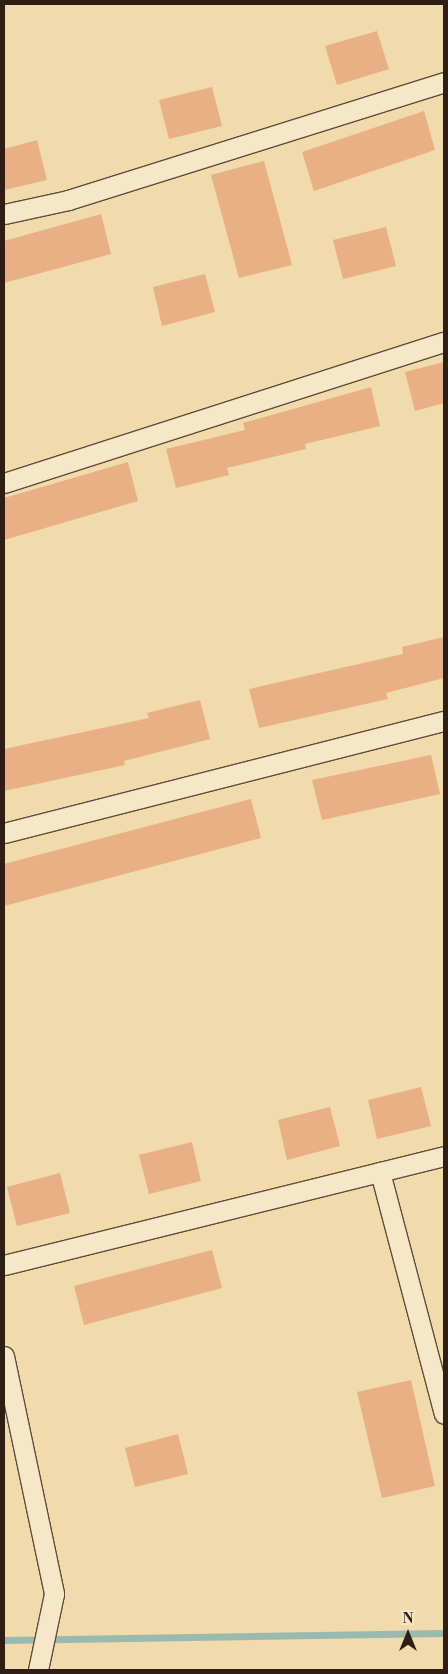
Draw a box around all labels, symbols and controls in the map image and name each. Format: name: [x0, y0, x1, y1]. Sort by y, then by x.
north arrow: [383, 1609, 433, 1659]
text: N: [402, 1610, 414, 1628]

